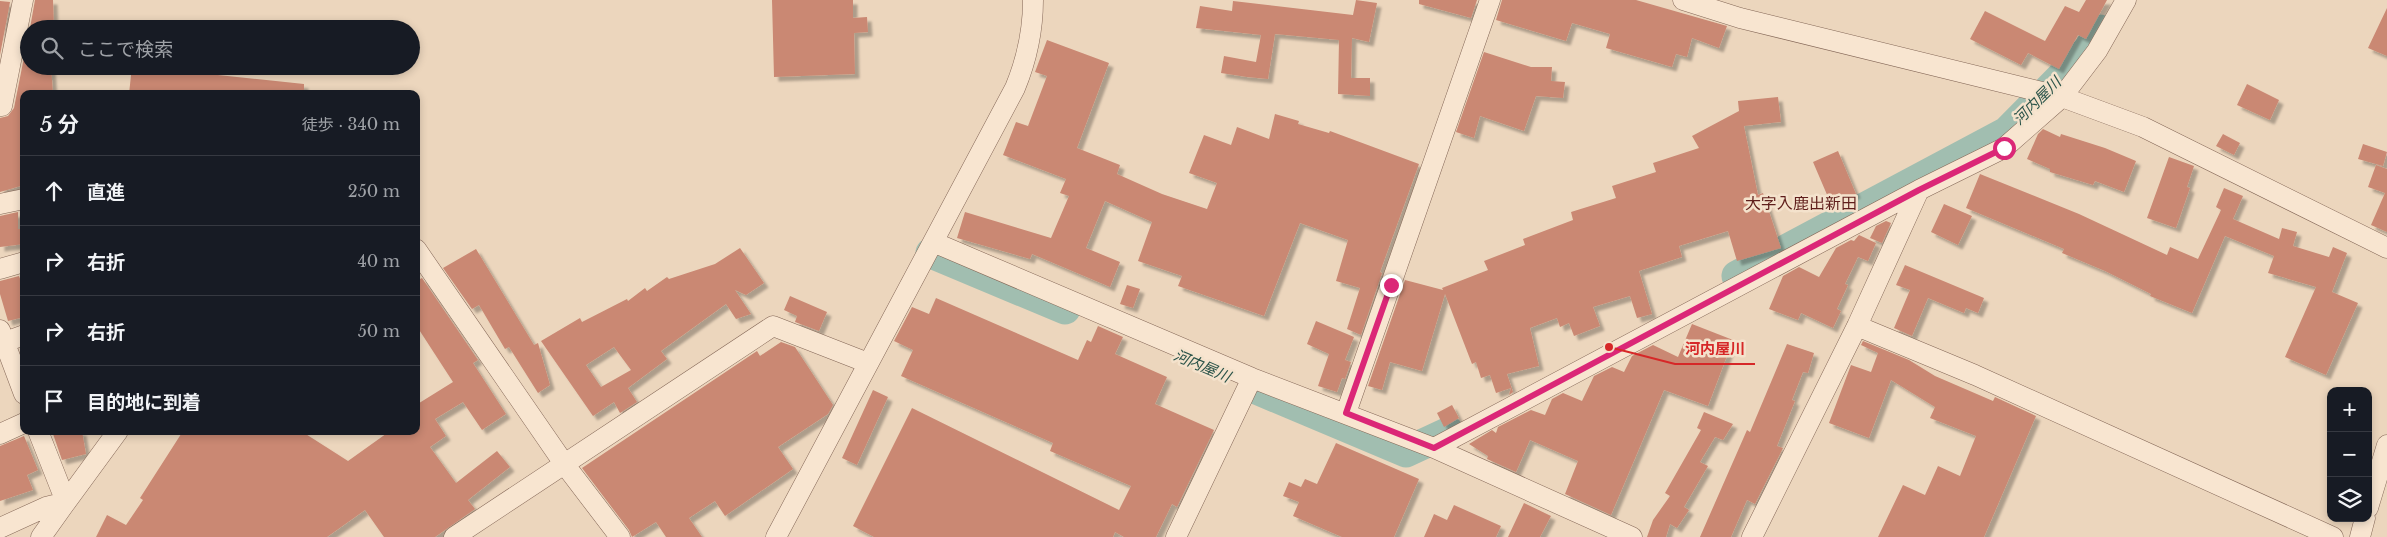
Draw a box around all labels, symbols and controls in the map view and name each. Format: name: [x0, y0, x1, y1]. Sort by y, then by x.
search box: [20, 20, 420, 75]
icon: search: [38, 34, 66, 62]
text: ここで検索: [78, 38, 173, 61]
water label: 河内屋川: [2009, 71, 2066, 129]
text: 5 分: [40, 112, 79, 138]
text: 徒歩 · 340 m: [302, 114, 400, 134]
route start: [1993, 137, 2016, 160]
icon: ahead: [40, 177, 68, 205]
text: 直進: [87, 181, 125, 204]
text: 250 m: [348, 181, 400, 201]
district label: 大字入鹿出新田: [1745, 193, 1857, 213]
icon: right: [40, 247, 68, 275]
text: 右折: [87, 251, 125, 274]
text: 40 m: [357, 251, 400, 271]
route end: [1380, 274, 1403, 297]
icon: right: [40, 317, 68, 345]
text: 右折: [87, 321, 125, 344]
text: 50 m: [358, 321, 400, 341]
callout: 河内屋川: [1675, 334, 1755, 364]
text: 河内屋川: [1685, 339, 1745, 358]
water label: 河内屋川: [1171, 345, 1235, 387]
icon: arrive: [40, 387, 68, 415]
map controls: [2327, 387, 2372, 522]
button: +: [2327, 387, 2372, 432]
text: 目的地に到着: [87, 391, 201, 414]
button: −: [2327, 432, 2372, 477]
button: layers: [2327, 477, 2372, 522]

